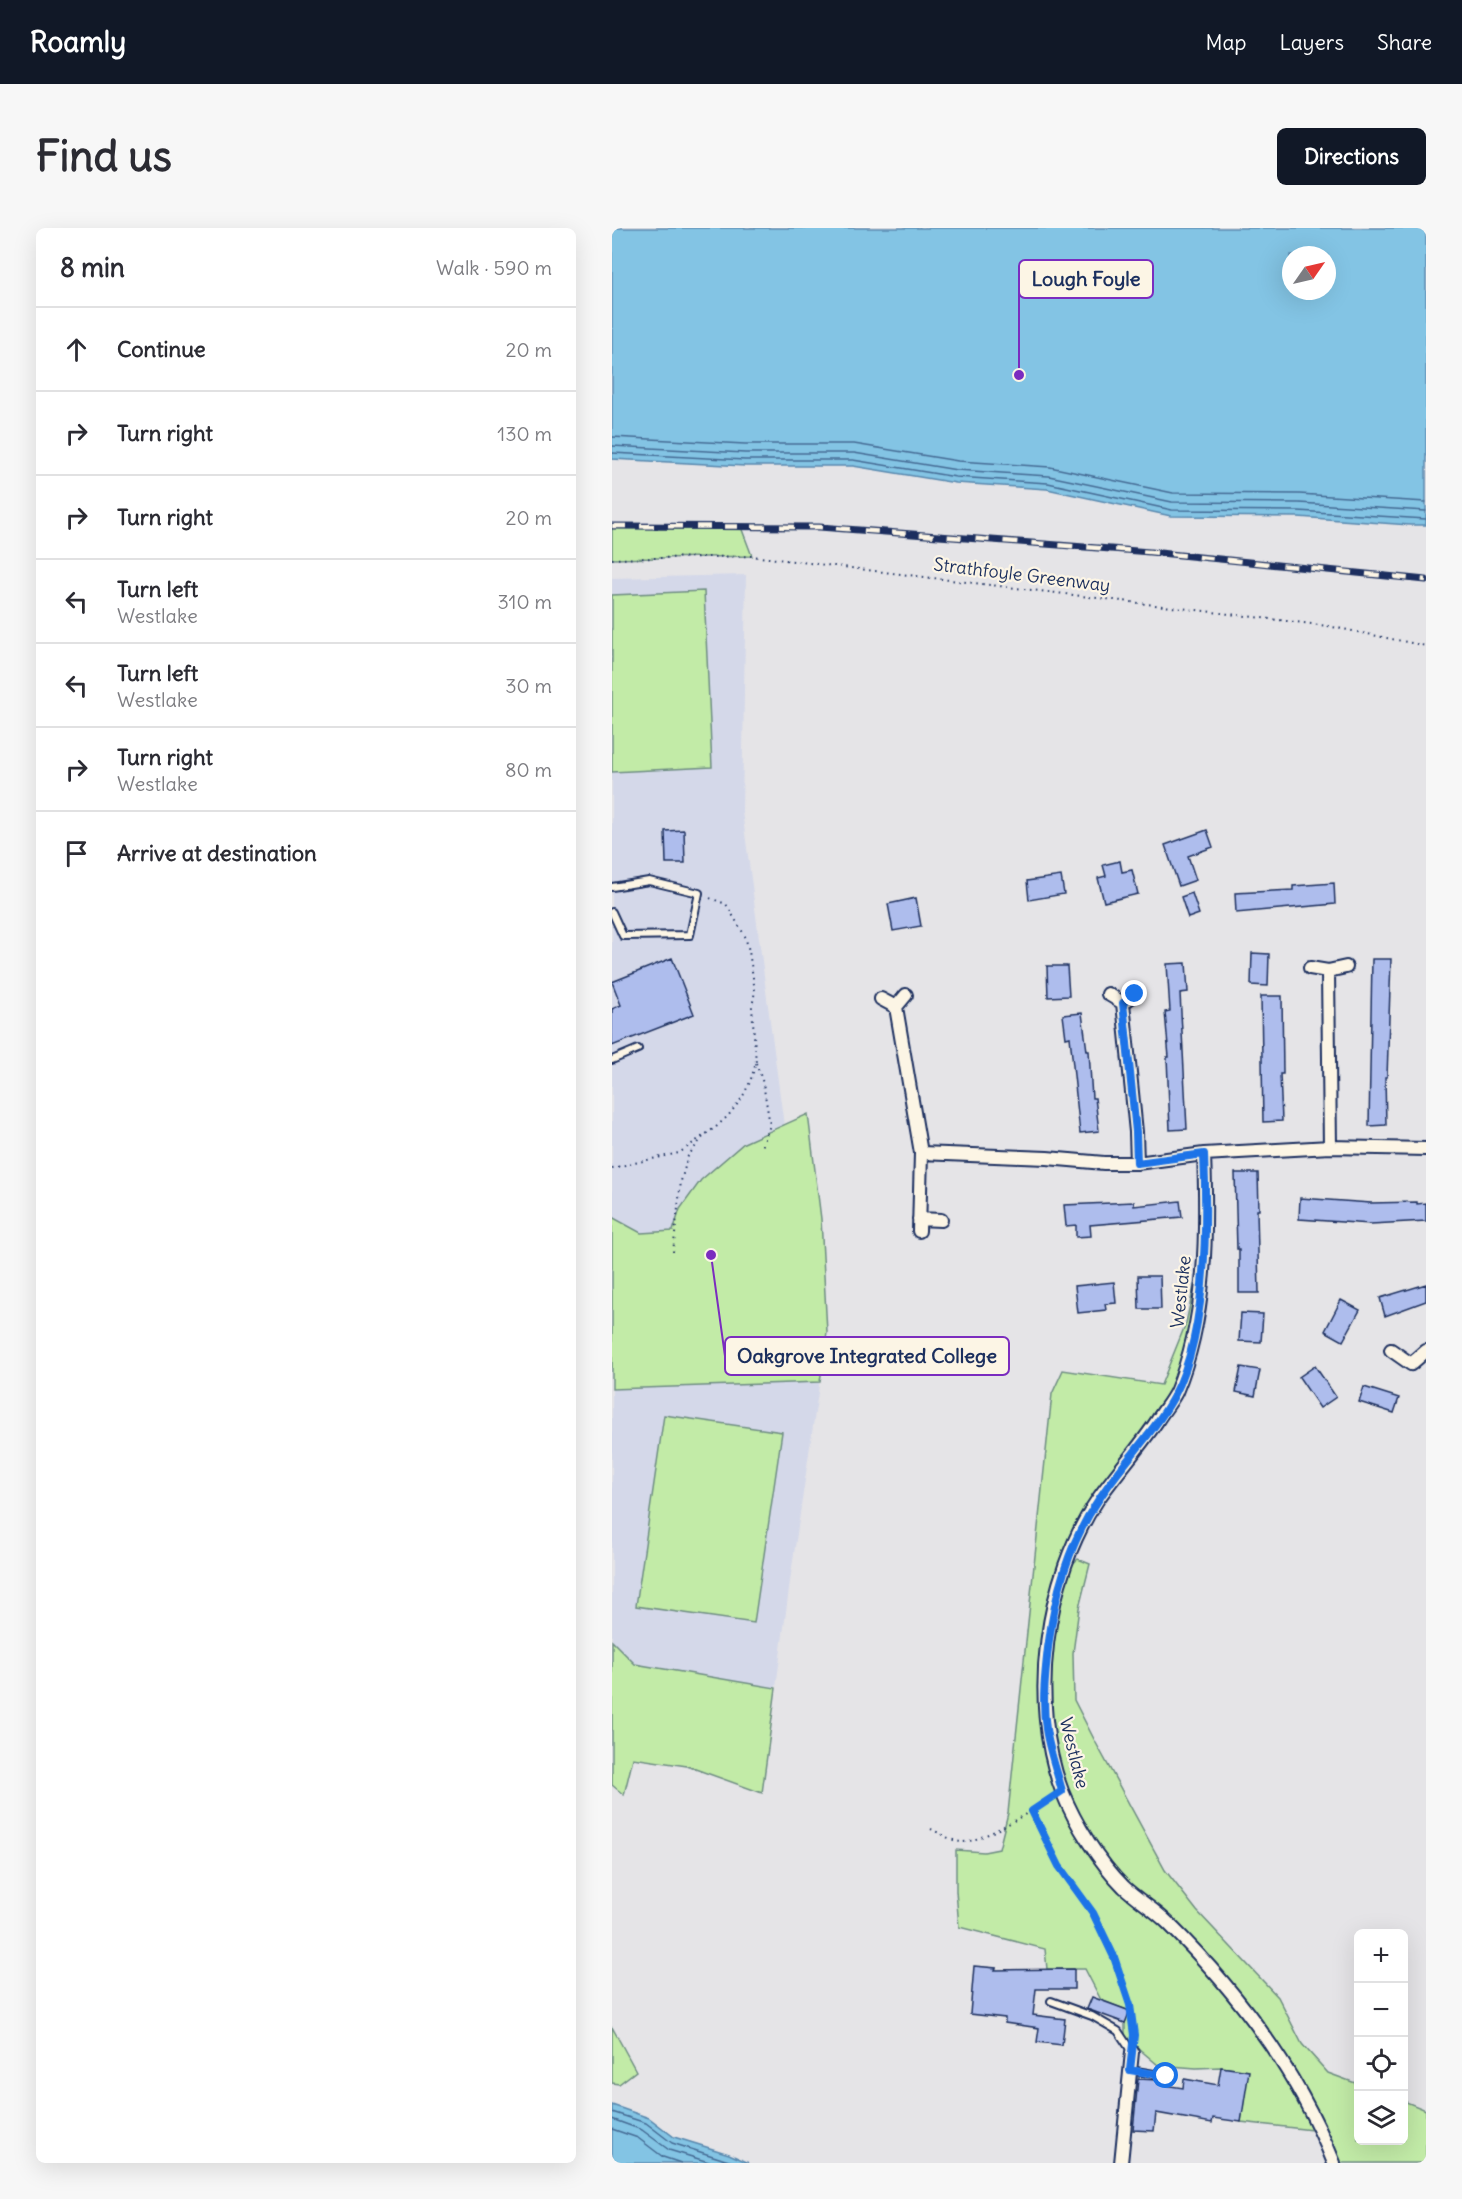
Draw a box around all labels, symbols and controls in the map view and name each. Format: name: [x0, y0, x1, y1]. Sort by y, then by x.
text: Roamly: [30, 24, 126, 60]
text: Map: [1206, 29, 1246, 56]
text: Layers: [1279, 29, 1344, 56]
text: Share: [1377, 29, 1432, 56]
button: Directions: [1277, 128, 1426, 185]
text: Find us: [36, 130, 172, 182]
north arrow: [1282, 246, 1336, 300]
text: 8 min: [60, 251, 125, 284]
text: Walk · 590 m: [436, 255, 552, 280]
callout: Lough Foyle: [1019, 260, 1153, 298]
text: Lough Foyle: [1031, 266, 1141, 291]
icon: ahead: [60, 333, 93, 366]
text: Continue: [117, 335, 206, 363]
text: 20 m: [506, 337, 552, 362]
icon: right: [60, 417, 93, 450]
text: Turn right: [117, 419, 213, 447]
text: 130 m: [497, 421, 552, 446]
icon: right: [60, 501, 93, 534]
text: Turn right: [117, 503, 213, 531]
text: 20 m: [506, 505, 552, 530]
street label: Strathfoyle Greenway: [932, 552, 1112, 597]
text: Turn left: [117, 575, 198, 603]
icon: left: [60, 585, 93, 618]
text: 310 m: [497, 589, 552, 614]
text: Westlake: [117, 603, 198, 628]
text: Turn left: [117, 659, 198, 687]
icon: left: [60, 669, 93, 702]
text: 30 m: [505, 673, 552, 698]
text: Westlake: [117, 687, 198, 712]
text: Turn right: [117, 743, 213, 771]
icon: right: [60, 753, 93, 786]
text: 80 m: [505, 757, 552, 782]
text: Westlake: [117, 771, 198, 796]
icon: arrive: [60, 837, 93, 870]
text: Arrive at destination: [117, 839, 317, 867]
route end: [1121, 980, 1147, 1006]
street label: Westlake: [1165, 1255, 1196, 1329]
callout: Oakgrove Integrated College: [725, 1337, 1009, 1375]
text: Oakgrove Integrated College: [737, 1343, 997, 1368]
street label: Westlake: [1055, 1715, 1094, 1791]
map controls: [1354, 1929, 1408, 2145]
button: +: [1354, 1929, 1408, 1983]
button: −: [1354, 1983, 1408, 2037]
button: locate: [1354, 2037, 1408, 2091]
route start: [1152, 2062, 1178, 2088]
button: layers: [1354, 2091, 1408, 2145]

